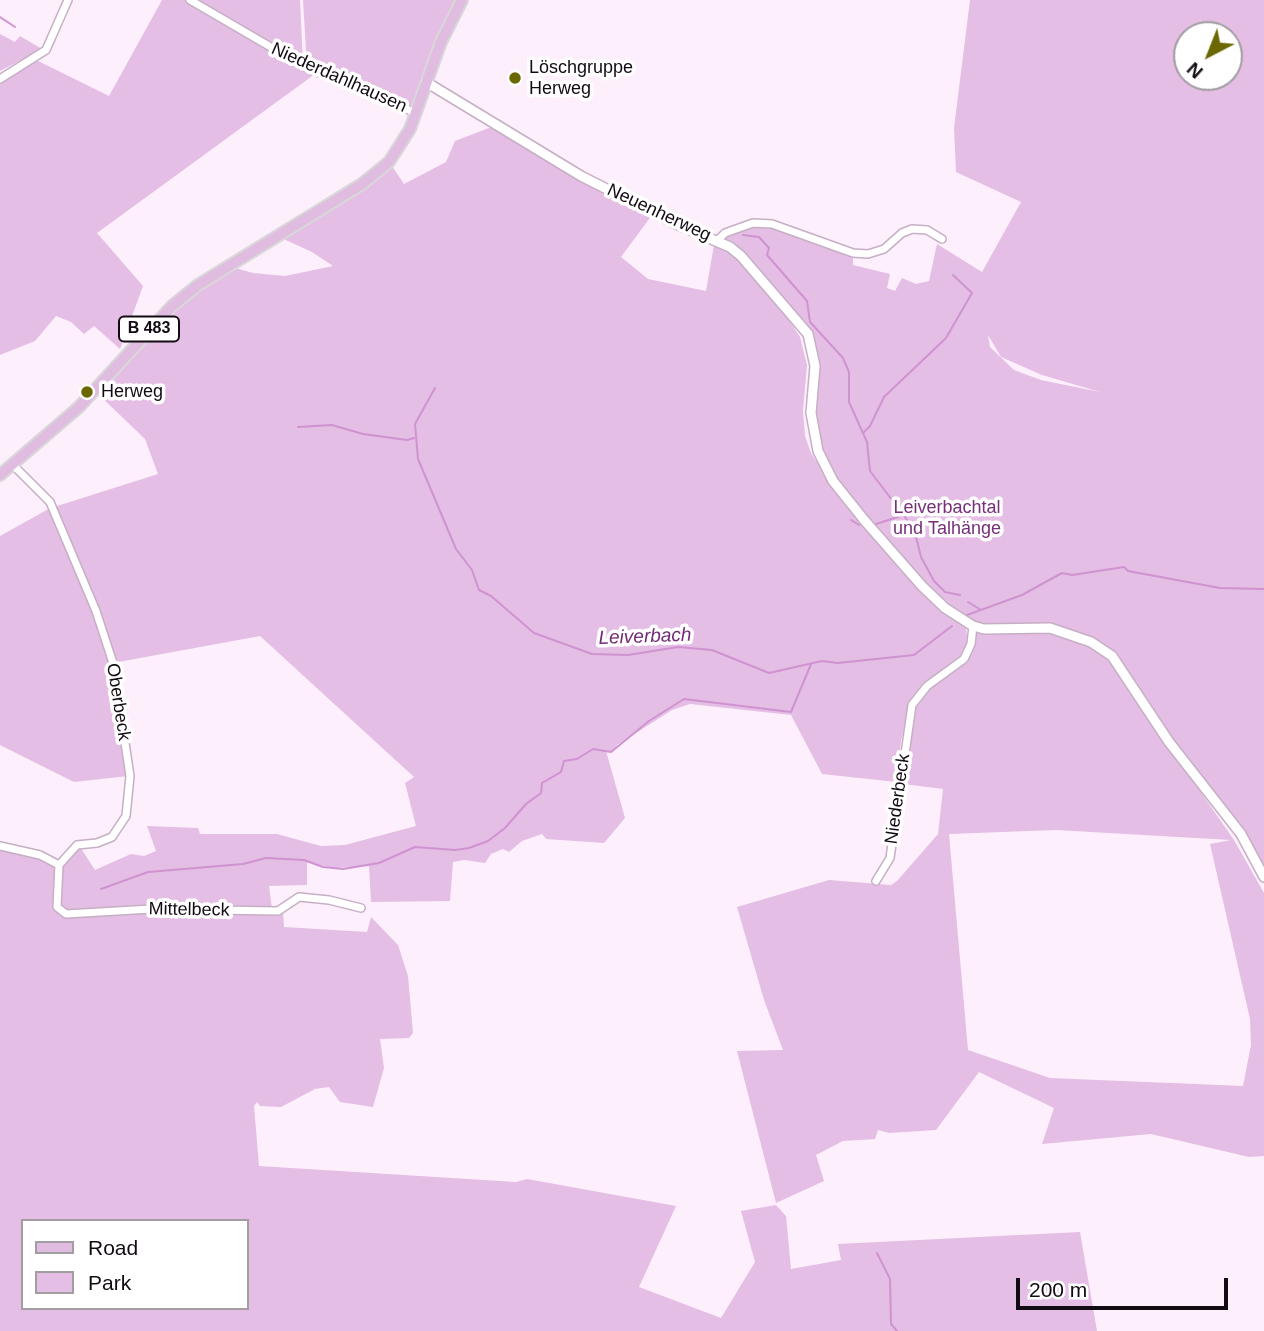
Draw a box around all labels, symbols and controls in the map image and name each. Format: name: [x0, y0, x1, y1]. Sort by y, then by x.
north arrow: [1173, 21, 1243, 91]
street label: Niederdahlhausen: [268, 38, 410, 118]
place label: Löschgruppe Herweg: [529, 57, 633, 100]
text: N: [1183, 58, 1207, 83]
marker: Löschgruppe Herweg: [507, 70, 523, 86]
street label: Neuenherweg: [604, 180, 714, 246]
road number: B 483: [119, 316, 179, 342]
place label: Herweg: [101, 381, 163, 403]
marker: Herweg: [79, 384, 95, 400]
park label: Leiverbachtal und Talhänge: [893, 497, 1001, 540]
water label: Leiverbach: [598, 624, 692, 650]
street label: Oberbeck: [101, 662, 135, 742]
street label: Niederbeck: [881, 752, 915, 846]
street label: Mittelbeck: [148, 898, 230, 922]
legend: [21, 1219, 248, 1310]
text: Road: [88, 1236, 138, 1259]
scale bar: [1019, 1264, 1231, 1308]
text: Park: [88, 1271, 131, 1294]
text: 200 m: [1029, 1278, 1087, 1301]

